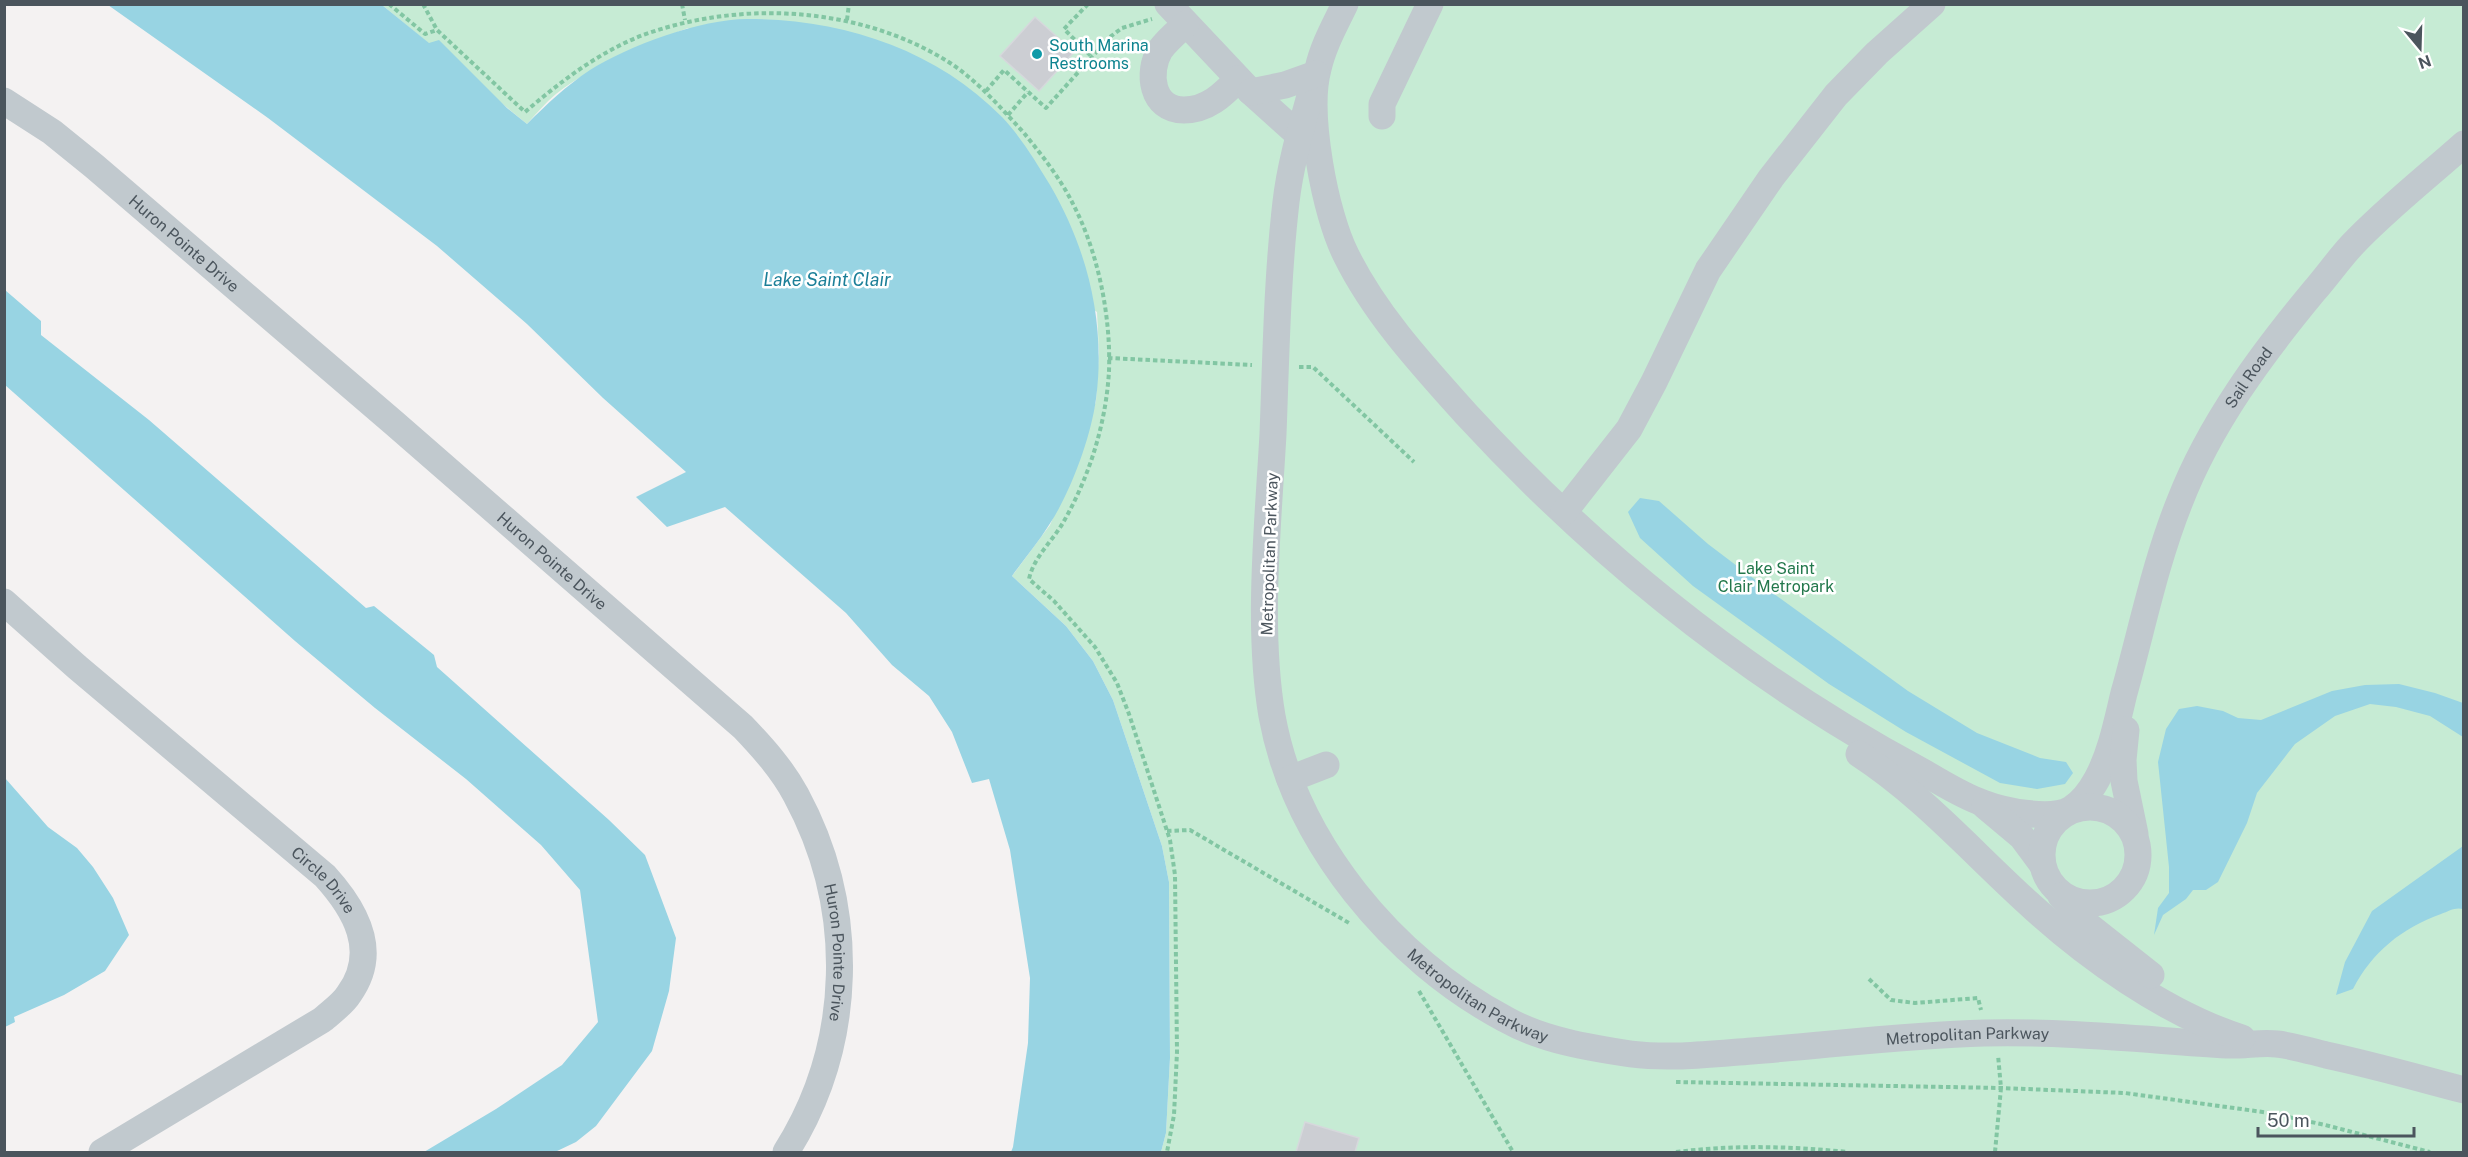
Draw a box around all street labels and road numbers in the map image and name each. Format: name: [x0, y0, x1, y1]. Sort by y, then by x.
street label: Huron Pointe Drive: [125, 191, 243, 296]
street label: Sail Road: [2221, 343, 2276, 412]
street label: Metropolitan Parkway: [1257, 472, 1282, 636]
street label: Huron Pointe Drive: [493, 508, 611, 614]
street label: Circle Drive: [287, 843, 359, 917]
street label: Huron Pointe Drive: [820, 881, 849, 1023]
street label: Metropolitan Parkway: [1403, 945, 1551, 1047]
street label: Metropolitan Parkway: [1885, 1024, 2050, 1049]

